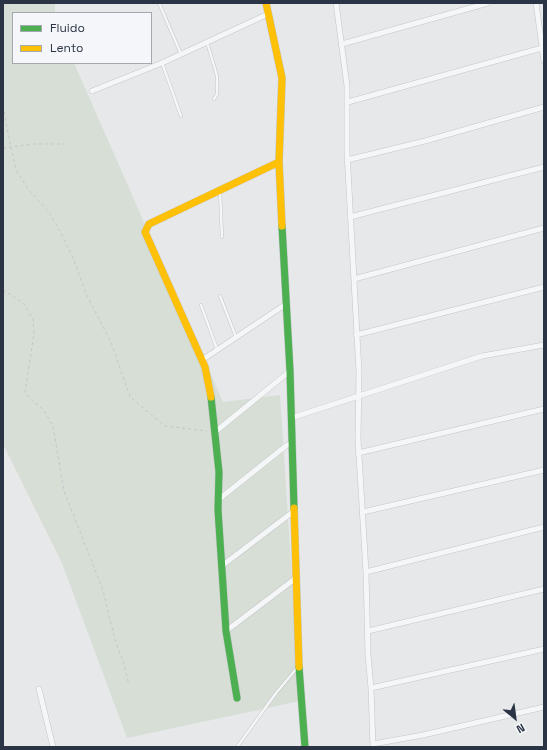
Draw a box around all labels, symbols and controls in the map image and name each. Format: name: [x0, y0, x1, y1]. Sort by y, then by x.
legend: [12, 12, 152, 64]
text: Fluido: [50, 20, 85, 36]
text: Lento: [50, 40, 84, 56]
north arrow: [495, 698, 535, 738]
text: N: [514, 721, 527, 736]

